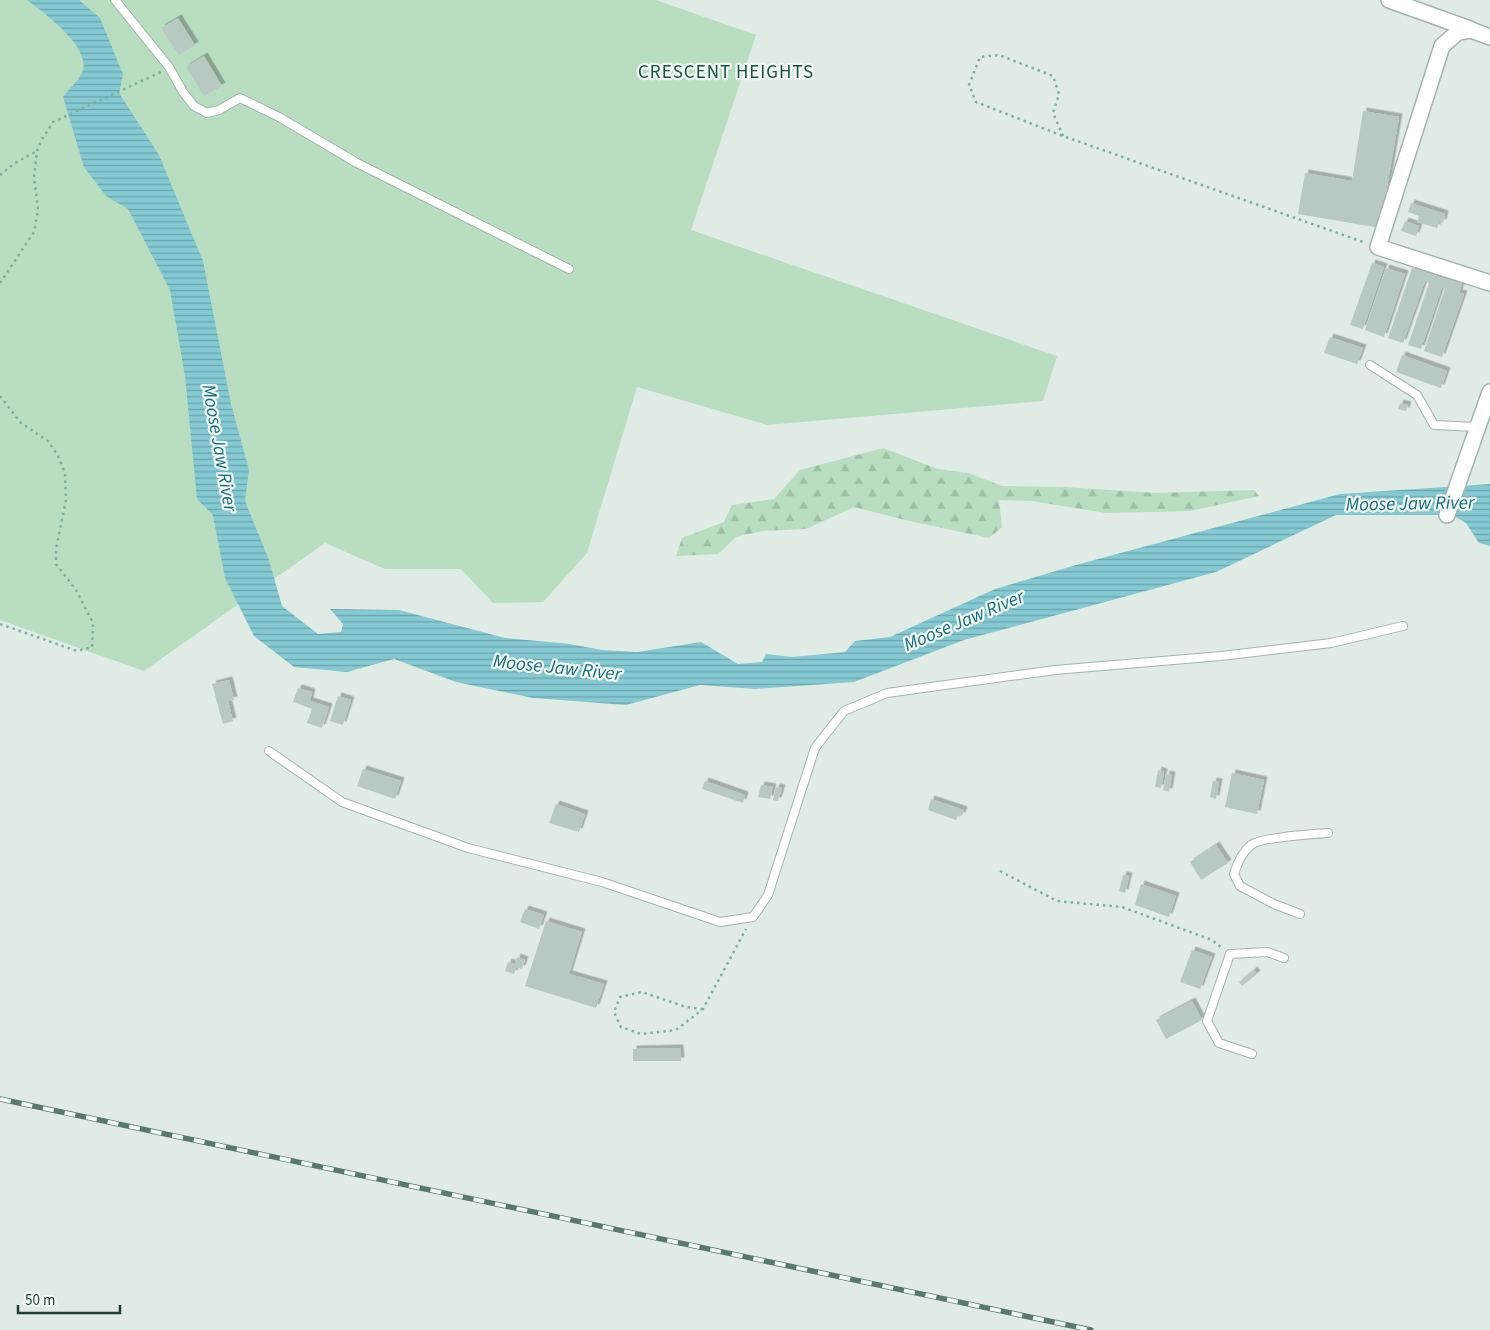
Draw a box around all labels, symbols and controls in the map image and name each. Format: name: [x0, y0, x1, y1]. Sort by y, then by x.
district label: CRESCENT HEIGHTS: [638, 59, 814, 86]
water label: Moose Jaw River: [195, 382, 244, 515]
water label: Moose Jaw River: [1345, 489, 1476, 519]
water label: Moose Jaw River: [899, 583, 1030, 659]
water label: Moose Jaw River: [492, 648, 624, 688]
scale bar: [18, 1282, 120, 1314]
text: 50 m: [25, 1290, 55, 1311]

